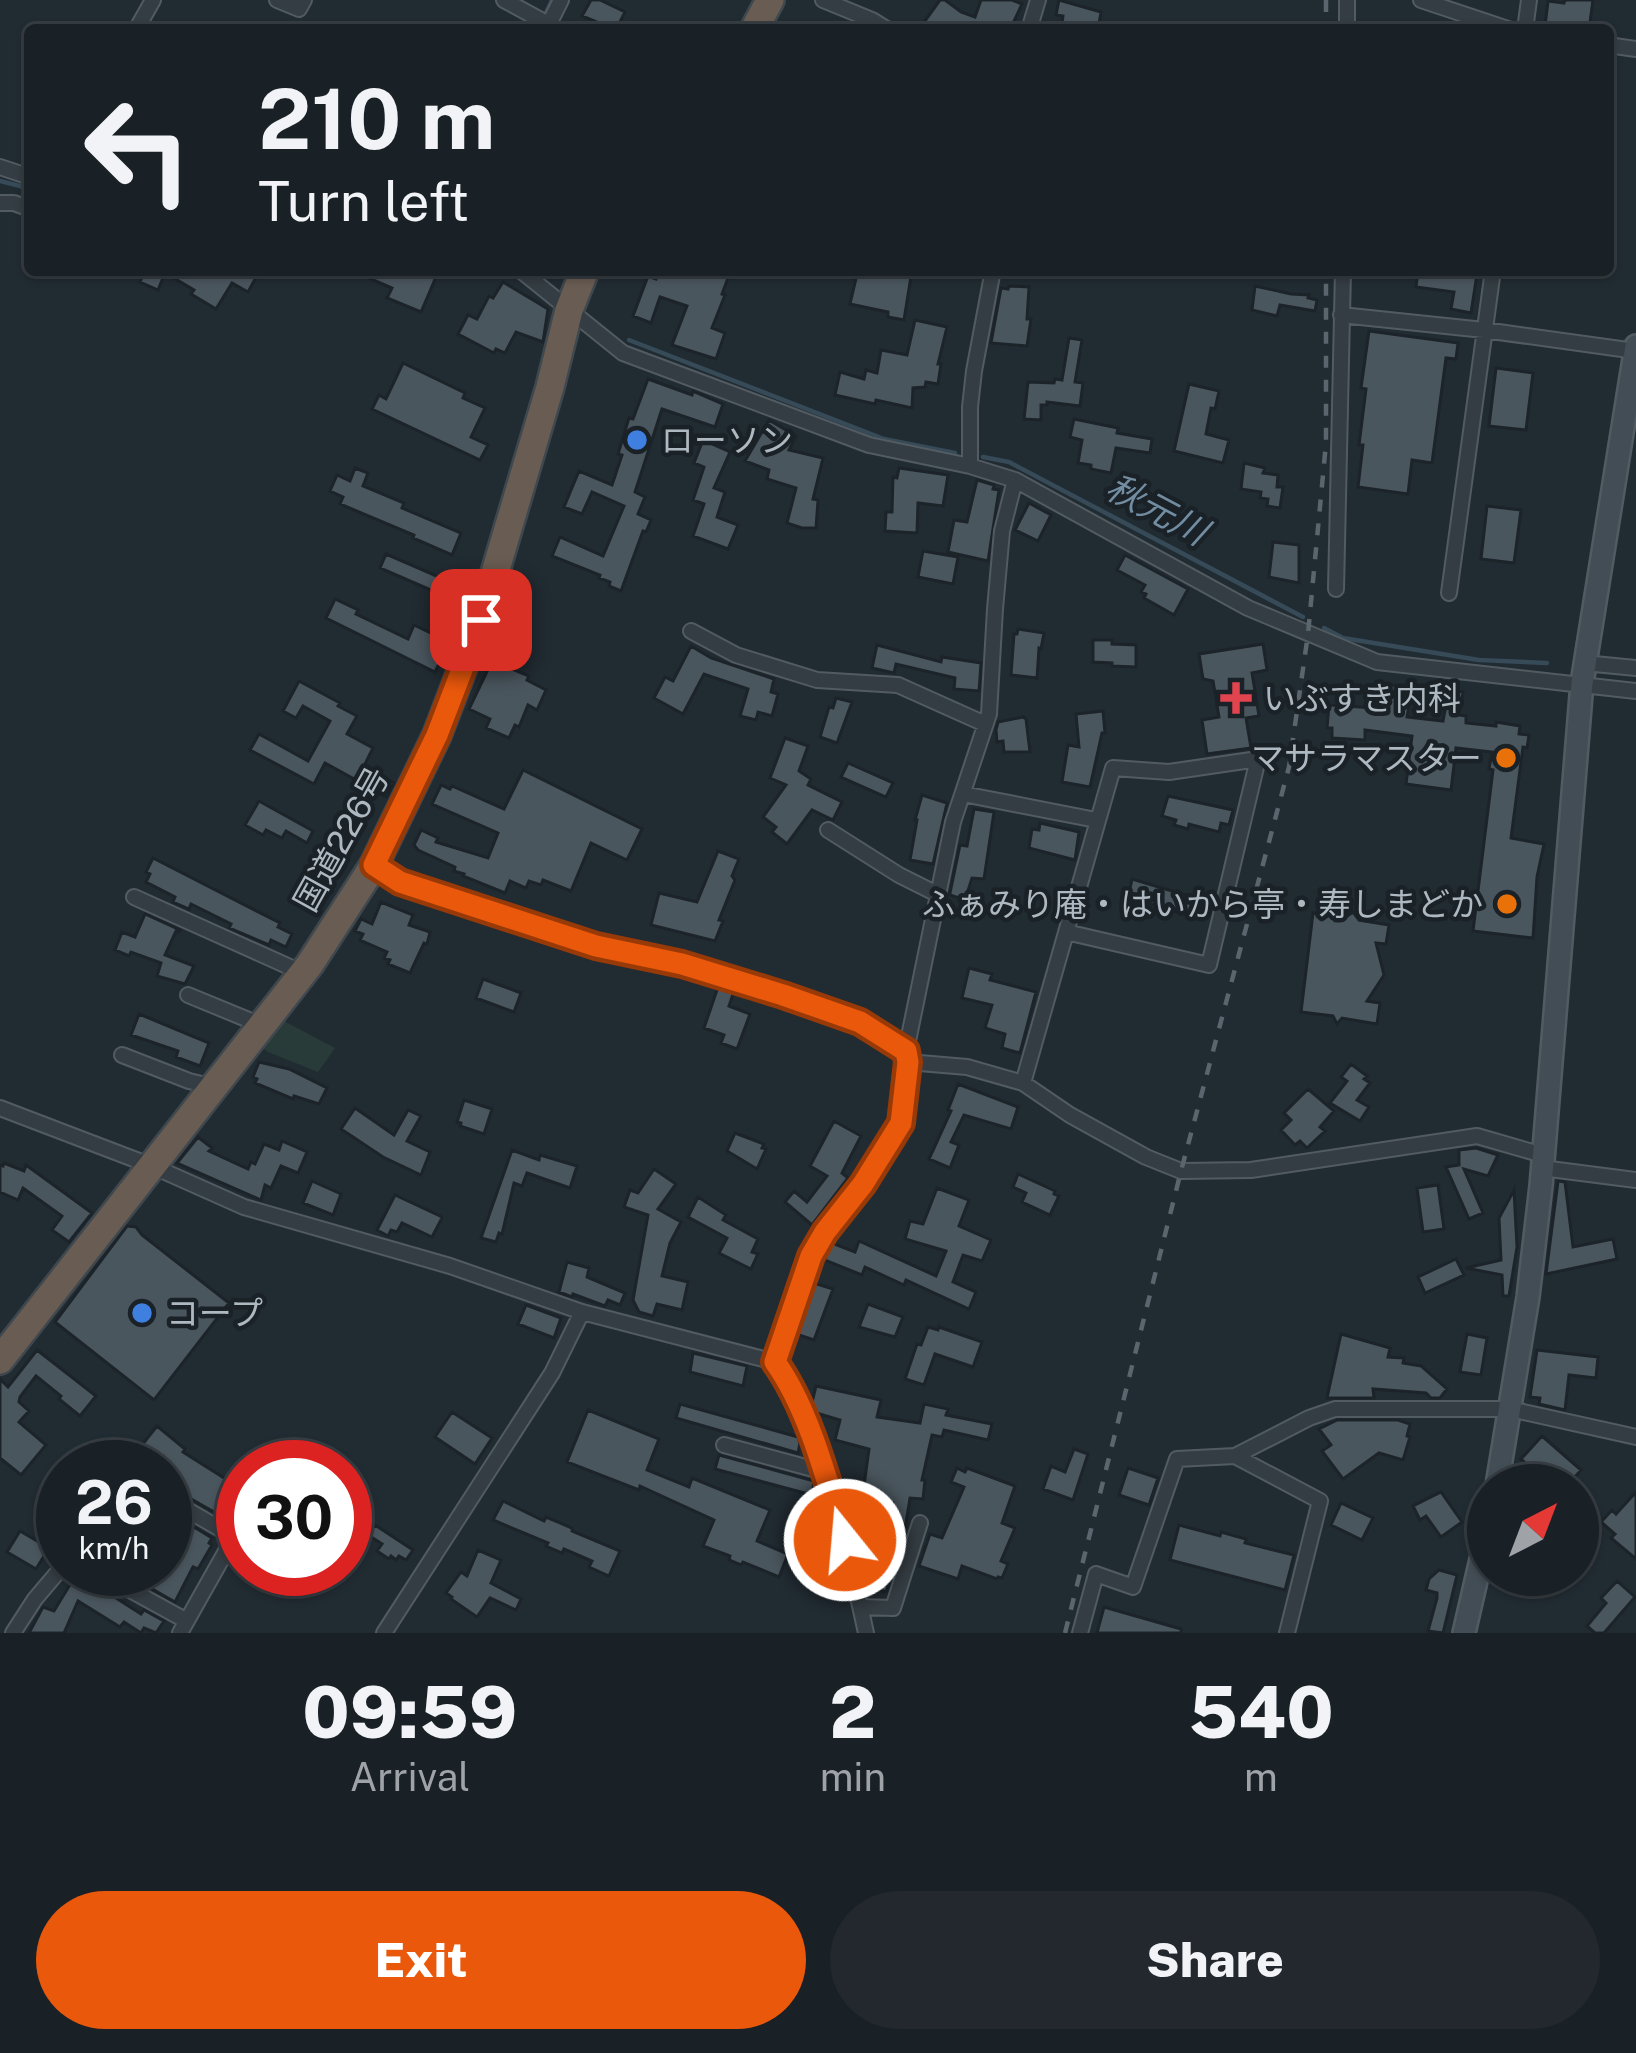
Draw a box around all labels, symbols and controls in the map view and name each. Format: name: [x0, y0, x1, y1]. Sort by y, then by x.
text: 210 m: [258, 69, 496, 168]
icon: left: [60, 72, 216, 228]
text: Turn left: [258, 170, 469, 233]
place label: ローソン: [661, 421, 793, 459]
marker: ローソン: [624, 427, 650, 453]
water label: 秋元川: [1099, 465, 1218, 555]
pin: [430, 569, 532, 671]
icon: arrive: [448, 587, 514, 653]
place label: いぶすき内科: [1263, 679, 1461, 717]
marker: いぶすき内科: [1220, 682, 1252, 714]
place label: マサラマスター: [1251, 739, 1482, 777]
marker: マサラマスター: [1493, 745, 1519, 771]
street label: 国道226号: [286, 760, 396, 918]
place label: ふぁみり庵・はいから亭・寿しまどか: [922, 885, 1483, 923]
marker: ふぁみり庵・はいから亭・寿しまどか: [1494, 891, 1520, 917]
place label: コープ: [166, 1294, 263, 1332]
marker: コープ: [129, 1300, 155, 1326]
speed limit sign: 30: [216, 1440, 372, 1596]
north arrow: [1467, 1464, 1599, 1596]
map controls: [1467, 1464, 1599, 1596]
text: 26: [75, 1467, 153, 1538]
position arrow: [782, 1477, 908, 1603]
text: km/h: [79, 1530, 149, 1566]
text: 09:59: [302, 1670, 517, 1754]
text: 2: [829, 1670, 876, 1754]
text: 540: [1188, 1670, 1334, 1754]
text: Arrival: [350, 1754, 470, 1800]
text: min: [820, 1754, 886, 1800]
text: m: [1244, 1754, 1278, 1800]
button: Exit: [36, 1891, 806, 2029]
button: Share: [830, 1891, 1600, 2029]

